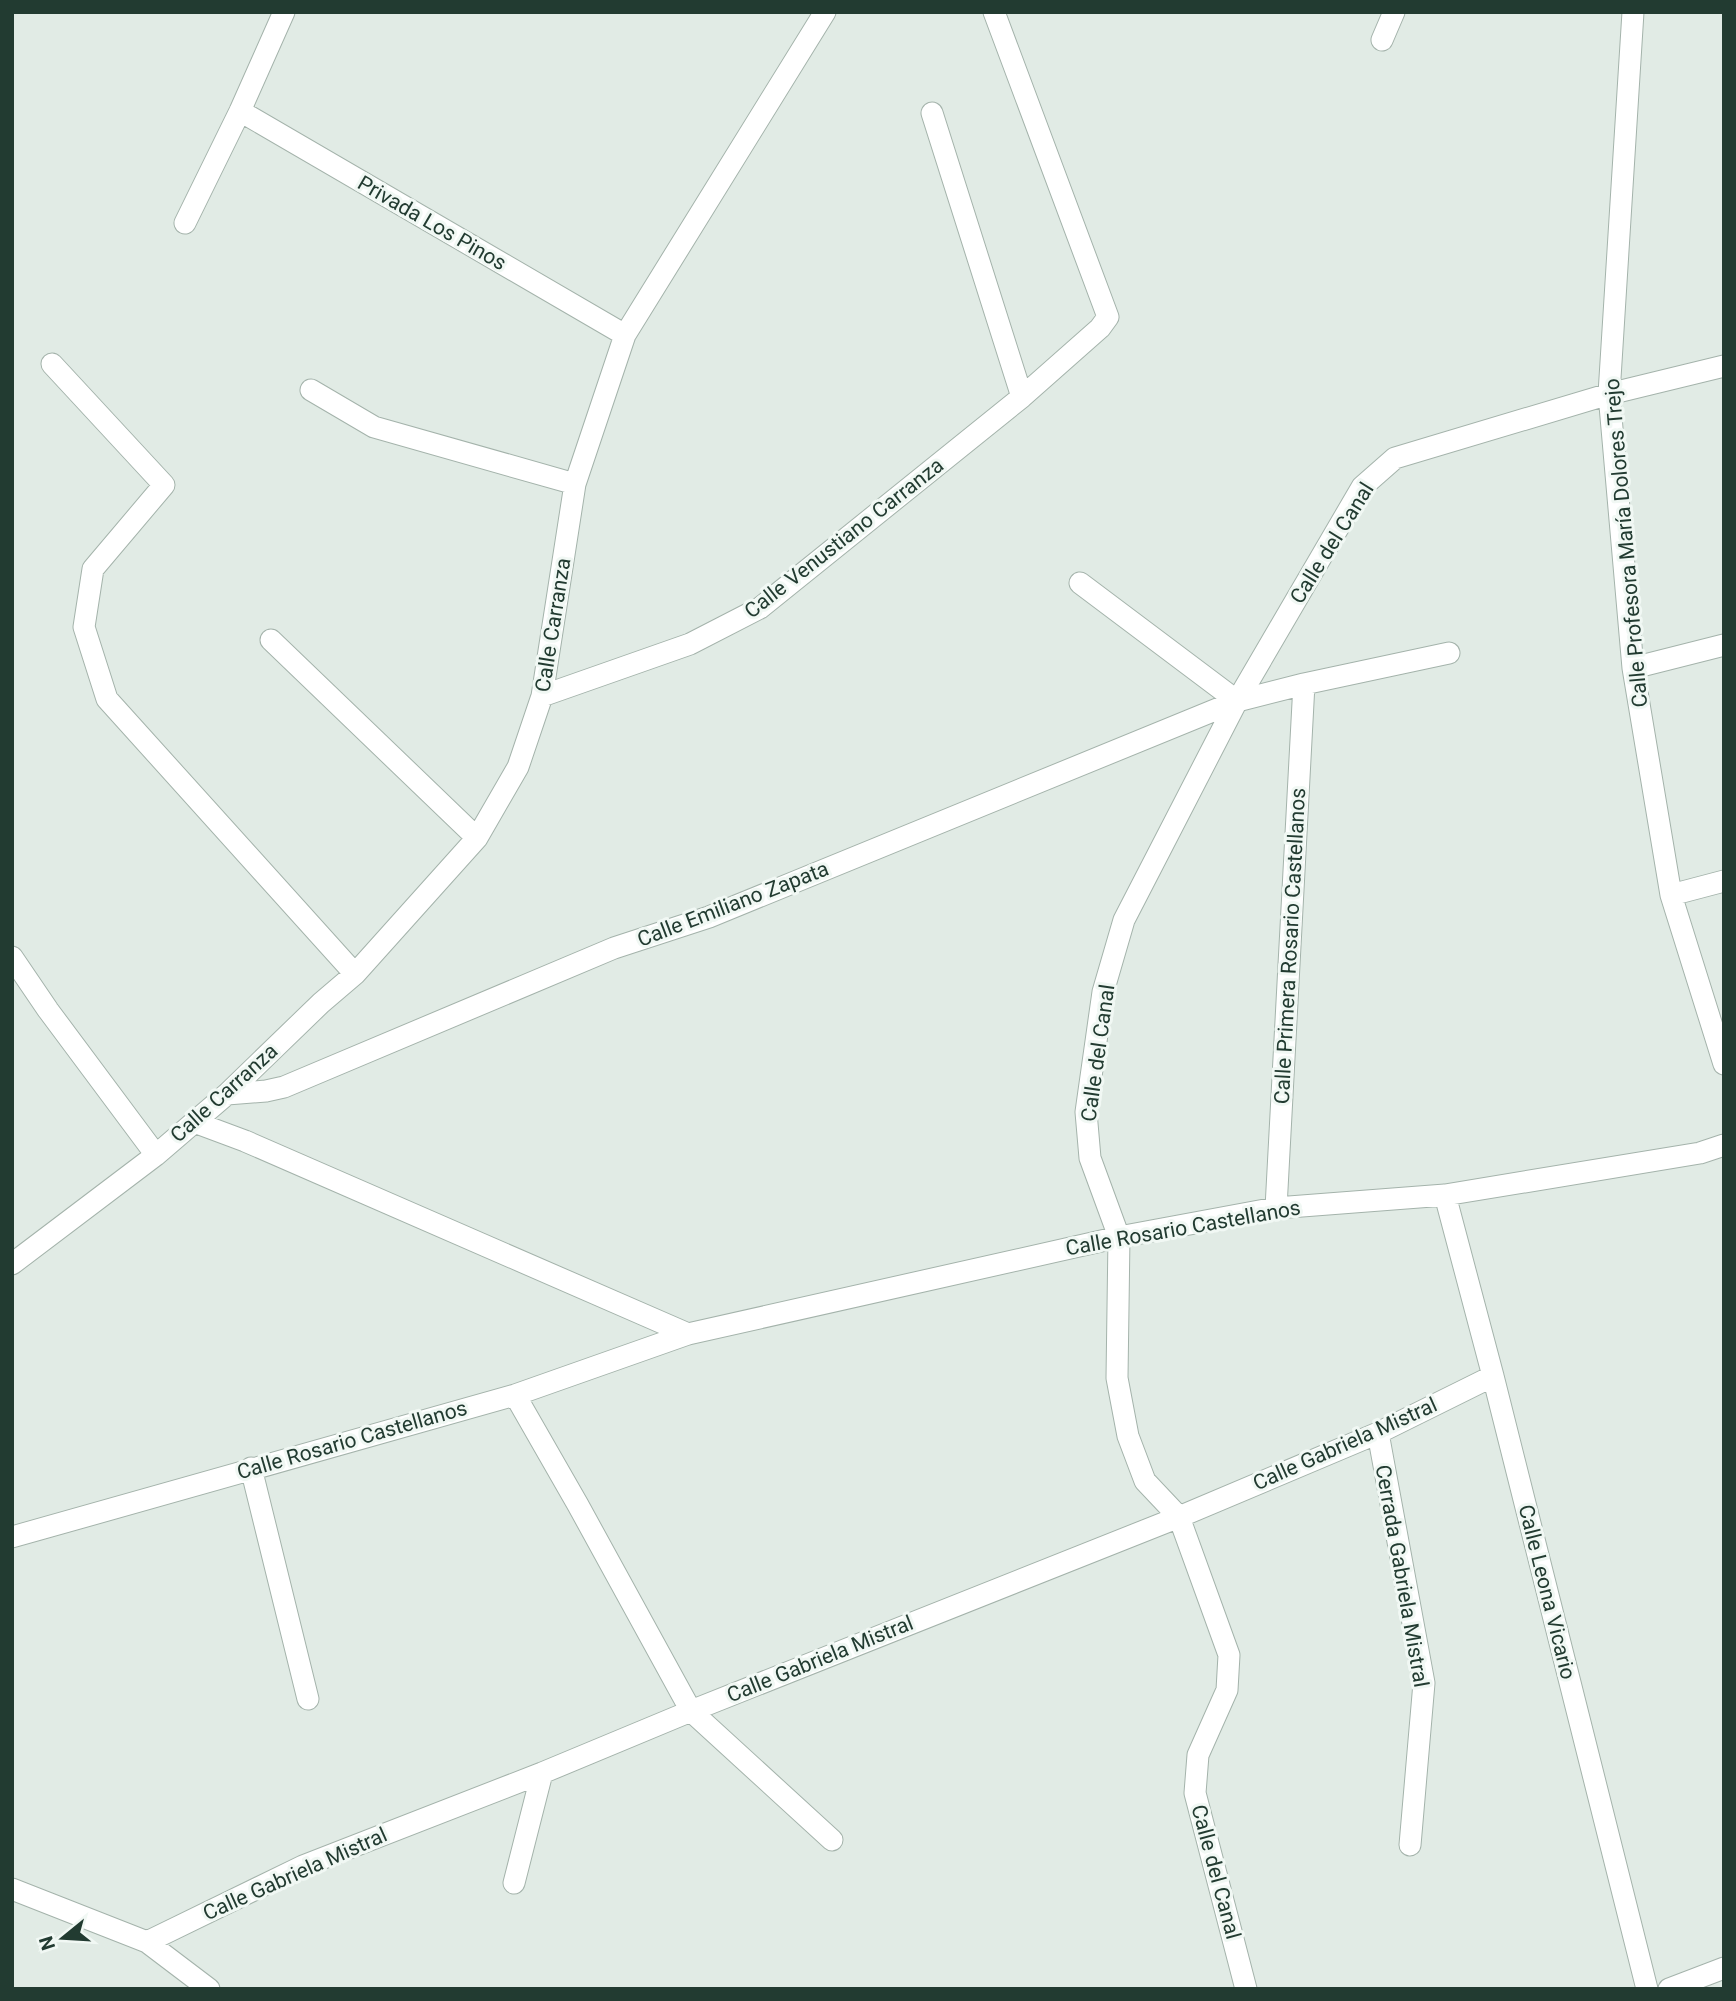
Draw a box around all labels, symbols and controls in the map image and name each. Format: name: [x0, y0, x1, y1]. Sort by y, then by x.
street label: Privada Los Pinos: [353, 171, 511, 275]
street label: Calle Profesora María Dolores Trejo: [1600, 377, 1652, 709]
street label: Calle Venustiano Carranza: [740, 453, 948, 623]
street label: Calle del Canal: [1285, 478, 1379, 608]
street label: Calle Carranza: [531, 556, 575, 694]
street label: Calle Primera Rosario Castellanos: [1270, 787, 1310, 1105]
street label: Calle Emiliano Zapata: [634, 856, 832, 952]
street label: Calle del Canal: [1077, 983, 1119, 1123]
street label: Calle Carranza: [166, 1039, 282, 1147]
street label: Calle Rosario Castellanos: [1064, 1195, 1302, 1261]
street label: Calle Gabriela Mistral: [1249, 1393, 1441, 1495]
street label: Calle Rosario Castellanos: [234, 1396, 470, 1484]
street label: Cerrada Gabriela Mistral: [1371, 1463, 1433, 1689]
street label: Calle Leona Vicario: [1514, 1502, 1580, 1682]
street label: Calle Gabriela Mistral: [723, 1611, 917, 1707]
street label: Calle del Canal: [1187, 1802, 1245, 1942]
street label: Calle Gabriela Mistral: [199, 1823, 391, 1925]
north arrow: [28, 1903, 98, 1973]
text: N: [34, 1933, 60, 1953]

